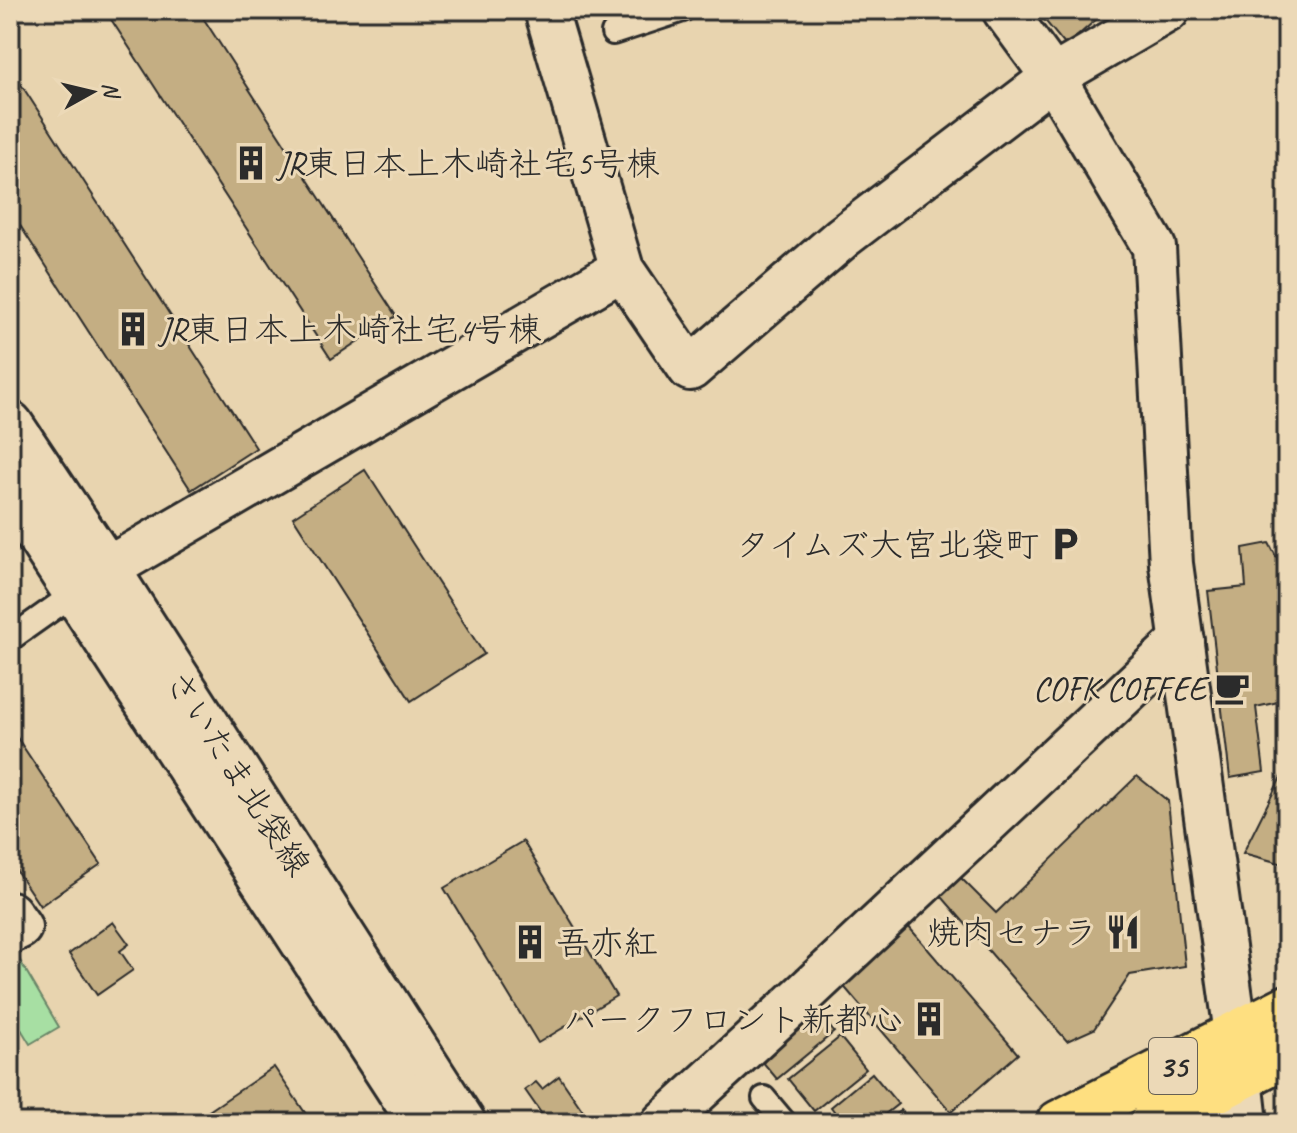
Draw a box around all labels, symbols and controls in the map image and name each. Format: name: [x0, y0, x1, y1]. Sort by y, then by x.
north arrow: [52, 52, 132, 132]
text: N: [96, 81, 126, 101]
place label: JR東日本上木崎社宅5号棟: [275, 142, 660, 185]
building icon: JR東日本上木崎社宅5号棟: [232, 144, 270, 182]
place label: JR東日本上木崎社宅4号棟: [157, 308, 542, 351]
building icon: JR東日本上木崎社宅4号棟: [114, 310, 152, 348]
place label: タイムズ大宮北袋町: [736, 523, 1039, 566]
parking icon: タイムズ大宮北袋町: [1046, 525, 1084, 563]
street label: さいたま北袋線: [156, 662, 320, 884]
place label: COFK COFFEE: [1033, 667, 1210, 710]
cafe icon: COFK COFFEE: [1213, 669, 1251, 707]
place label: 焼肉セナラ: [927, 911, 1097, 954]
restaurant icon: 焼肉セナラ: [1104, 913, 1142, 951]
place label: 吾亦紅: [556, 921, 658, 964]
building icon: 吾亦紅: [511, 923, 549, 961]
place label: パークフロント新都心: [563, 998, 903, 1041]
building icon: パークフロント新都心: [910, 1000, 948, 1038]
road number: 35: [1149, 1038, 1197, 1094]

